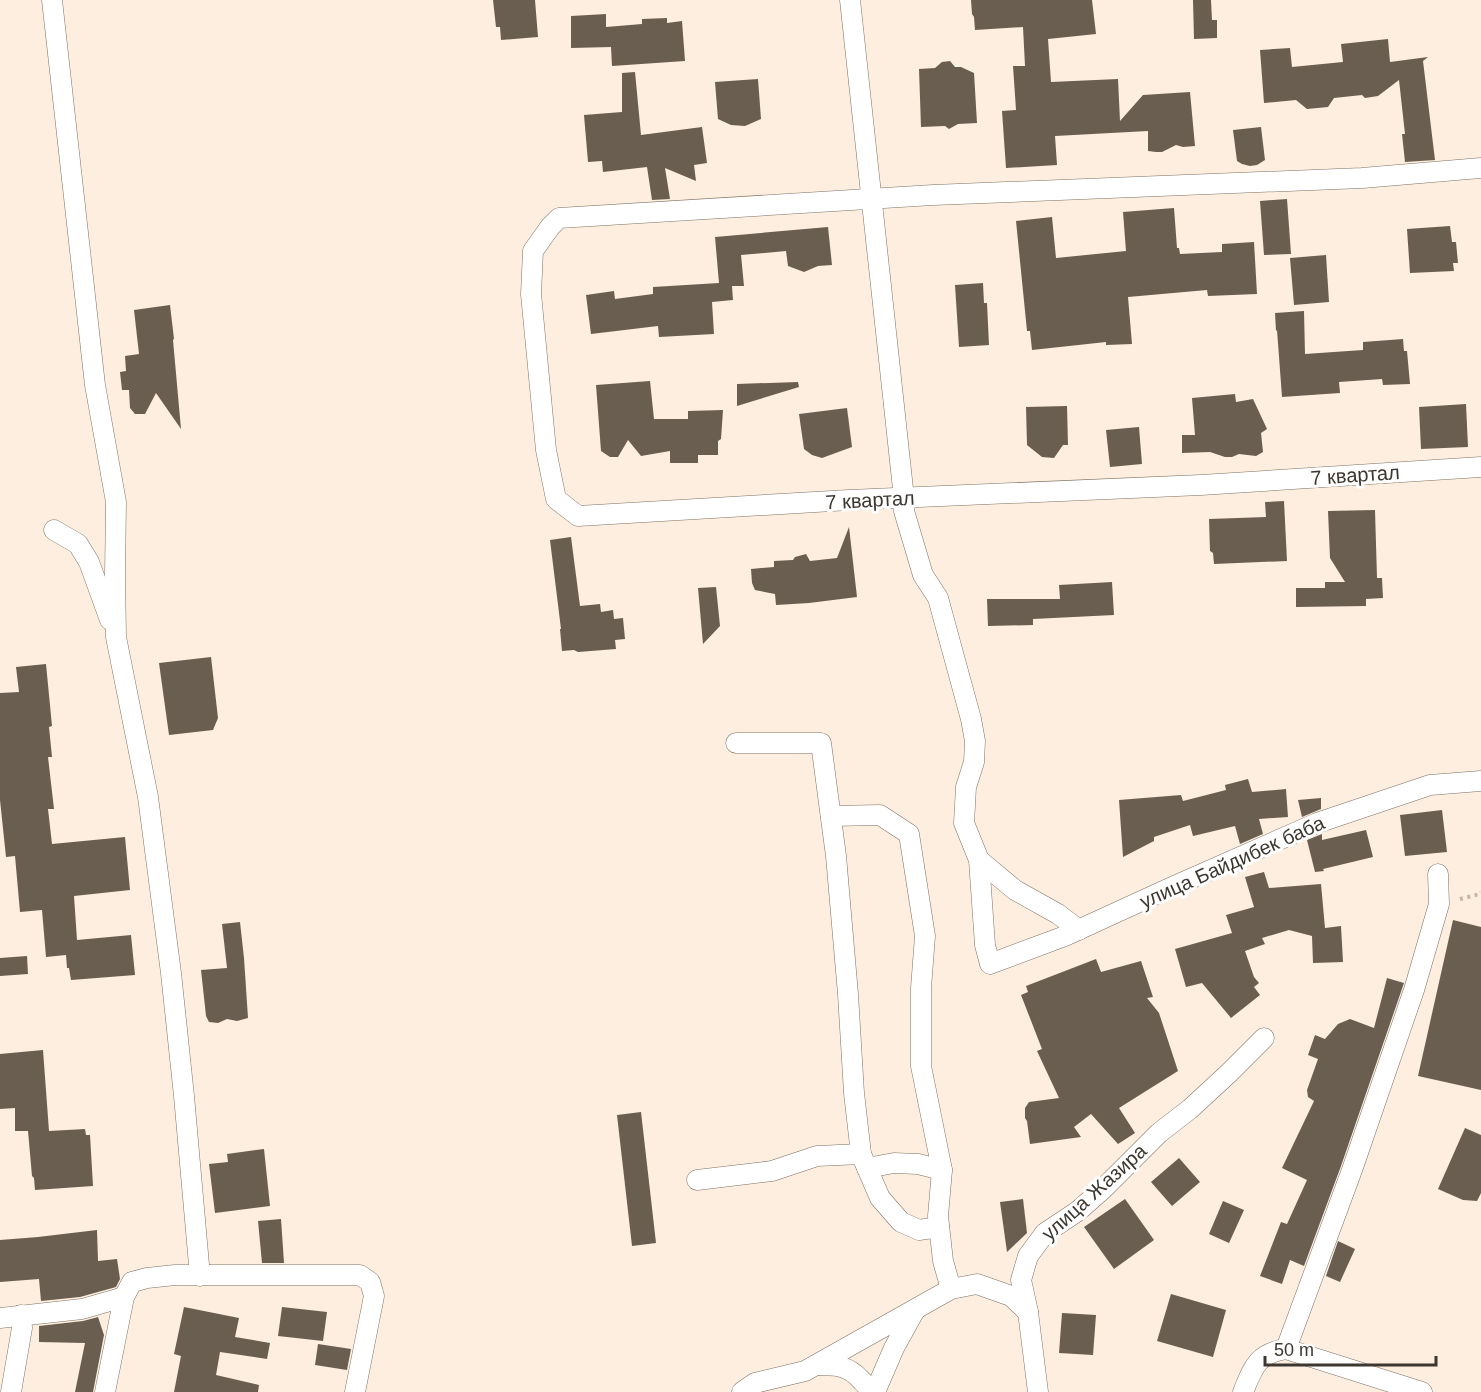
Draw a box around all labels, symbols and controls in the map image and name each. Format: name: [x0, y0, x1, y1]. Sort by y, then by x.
street label: 7 квартал: [1310, 461, 1400, 489]
street label: 7 квартал: [825, 487, 915, 513]
street label: улица Байдибек баба: [1136, 811, 1328, 913]
street label: улица Жазира: [1037, 1139, 1151, 1245]
scale bar: [1265, 1329, 1436, 1367]
text: 50 m: [1274, 1340, 1314, 1360]

